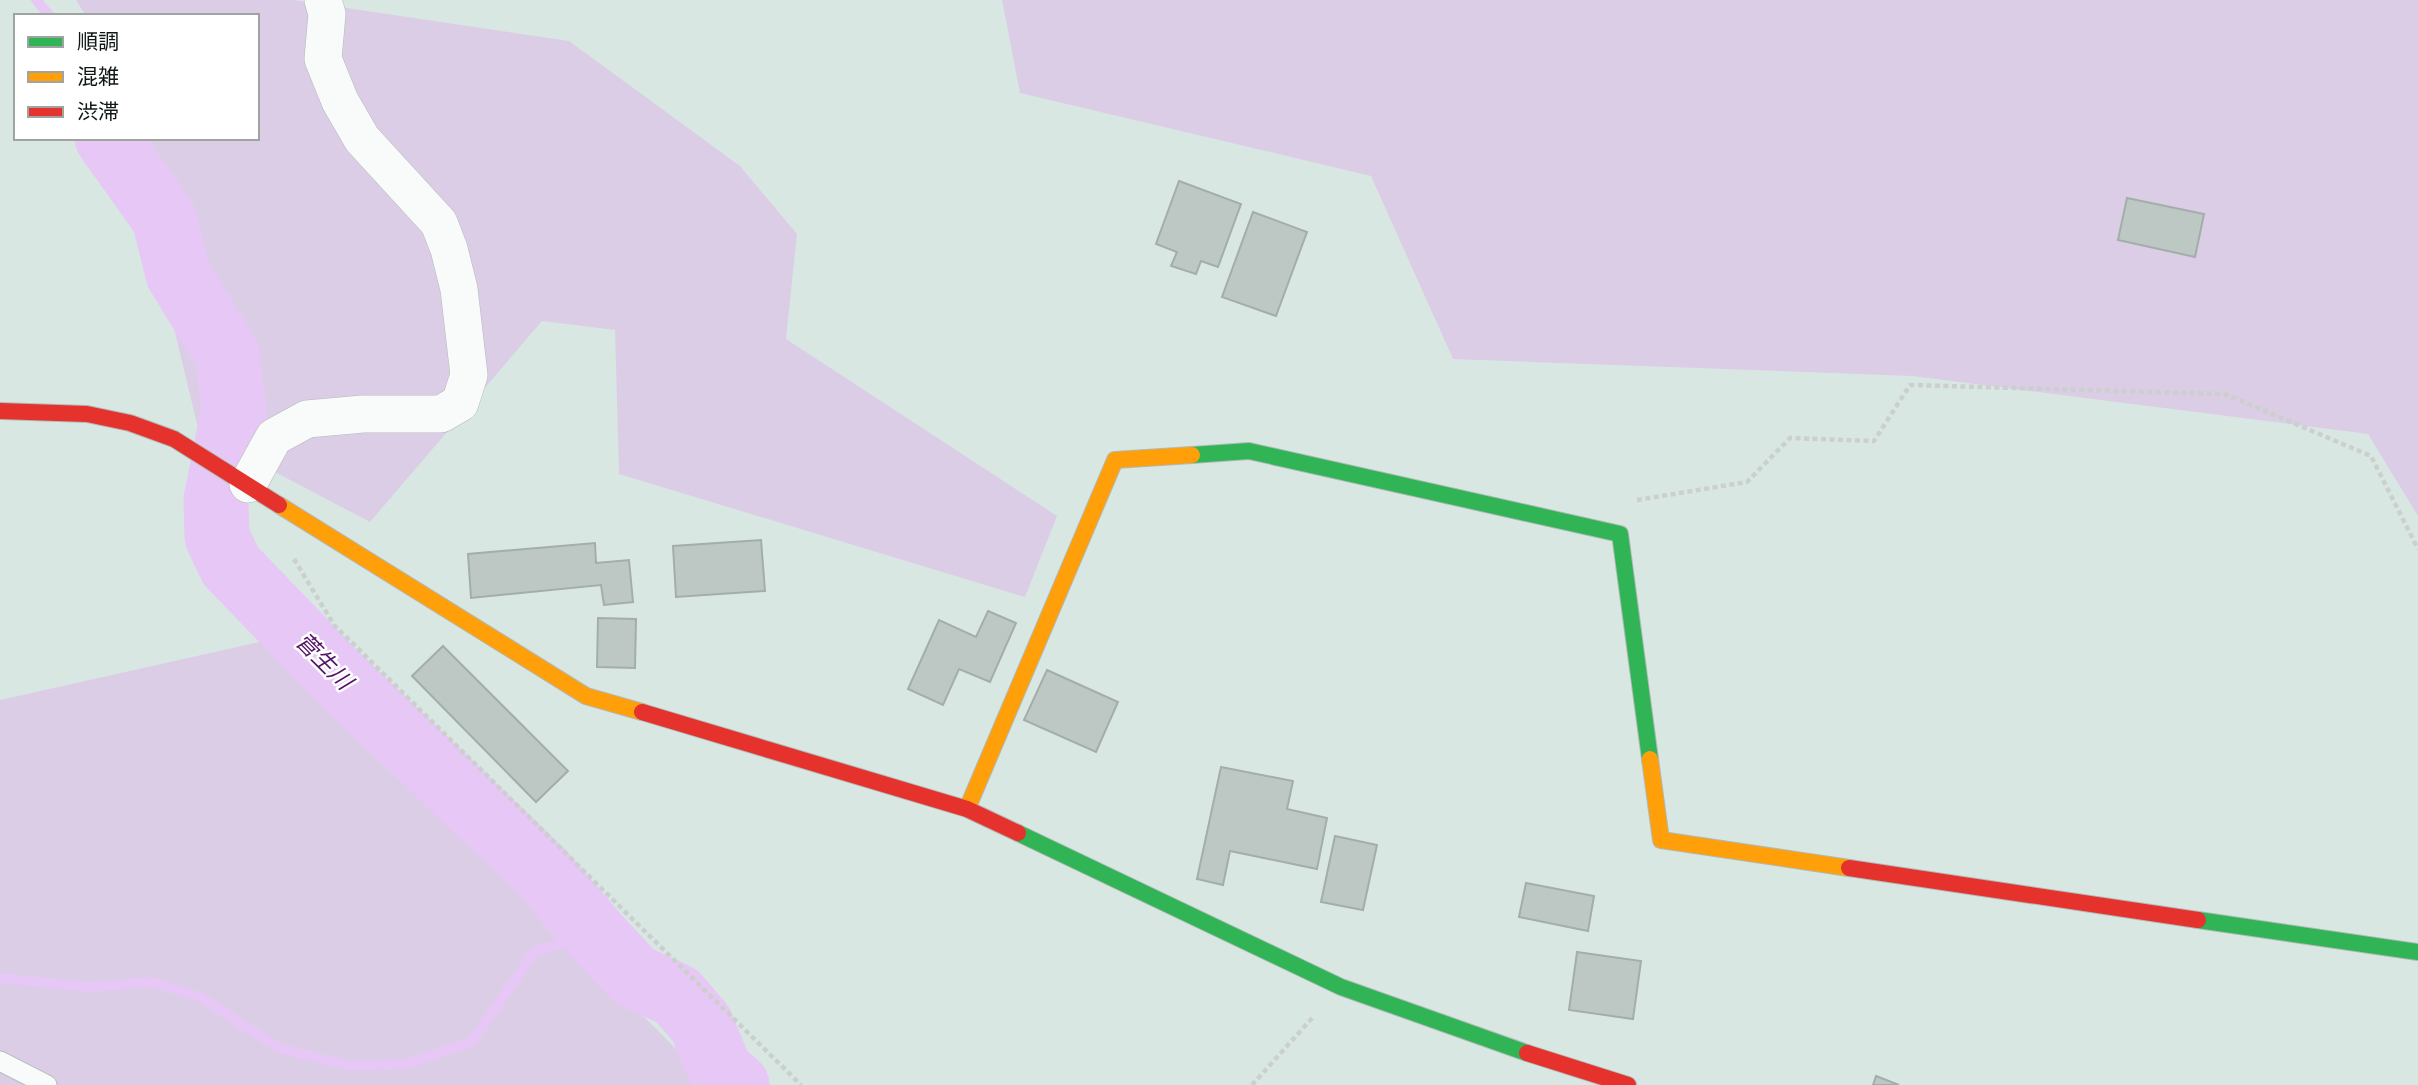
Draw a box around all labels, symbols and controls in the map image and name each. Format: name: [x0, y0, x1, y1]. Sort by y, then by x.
legend: [14, 14, 259, 140]
text: 順調: [77, 28, 119, 53]
text: 混雑: [77, 63, 119, 88]
text: 渋滞: [77, 98, 119, 123]
water label: 菅生川: [290, 626, 361, 697]

